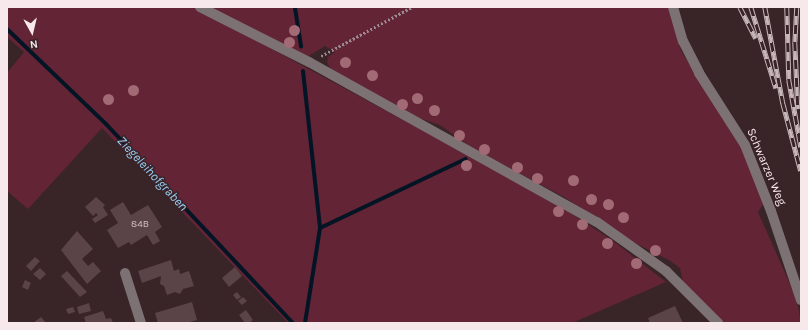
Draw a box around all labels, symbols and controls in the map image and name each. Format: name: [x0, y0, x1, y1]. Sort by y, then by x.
north arrow: [12, 12, 52, 52]
text: N: [29, 37, 39, 51]
street label: Schwarzer Weg: [743, 126, 789, 208]
water label: Ziegeleihofgraben: [113, 133, 191, 215]
house number: 84B: [131, 219, 149, 231]

